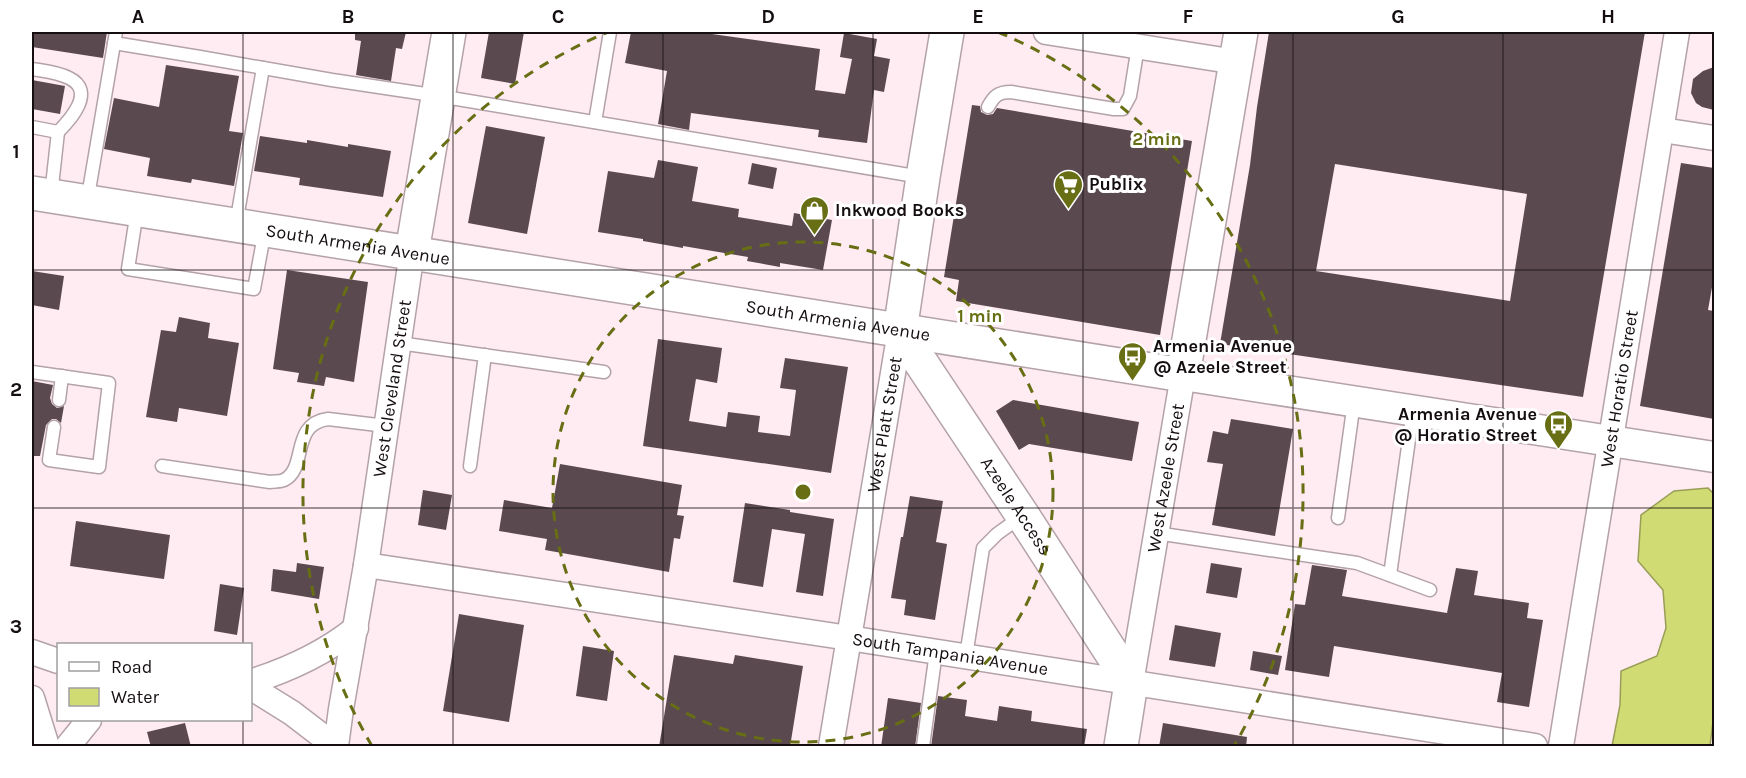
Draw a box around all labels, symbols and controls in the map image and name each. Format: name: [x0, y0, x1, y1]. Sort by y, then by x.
text: A: [132, 5, 145, 28]
text: B: [342, 5, 354, 28]
text: C: [552, 5, 564, 28]
text: D: [761, 5, 775, 28]
text: E: [972, 5, 984, 28]
text: F: [1183, 5, 1194, 28]
text: G: [1391, 5, 1405, 28]
text: H: [1601, 5, 1615, 28]
text: 2 min: [1132, 128, 1182, 150]
text: 1: [12, 140, 20, 163]
supermarket icon: Publix: [1052, 168, 1084, 210]
place label: Publix: [1089, 173, 1143, 195]
shop icon: Inkwood Books: [798, 194, 830, 236]
place label: Inkwood Books: [835, 199, 964, 221]
street label: South Armenia Avenue: [264, 219, 452, 270]
street label: South Armenia Avenue: [744, 295, 932, 346]
street label: West Cleveland Street: [368, 298, 416, 479]
text: 1 min: [957, 305, 1003, 327]
street label: West Horatio Street: [1595, 308, 1643, 469]
place label: Armenia Avenue @ Azeele Street: [1153, 335, 1292, 378]
bus stop icon: Armenia Avenue @ Azeele Street: [1116, 340, 1148, 382]
street label: West Platt Street: [862, 355, 907, 494]
text: 2: [10, 378, 22, 401]
street label: West Azeele Street: [1142, 402, 1189, 554]
place label: Armenia Avenue @ Horatio Street: [1394, 403, 1537, 446]
bus stop icon: Armenia Avenue @ Horatio Street: [1542, 408, 1574, 450]
street label: Azeele Access: [976, 453, 1056, 559]
centre of rings: [793, 482, 813, 502]
text: 3: [10, 615, 22, 638]
street label: South Tampania Avenue: [851, 628, 1050, 680]
legend: [57, 643, 252, 721]
text: Road: [111, 656, 152, 678]
text: Water: [111, 686, 159, 708]

